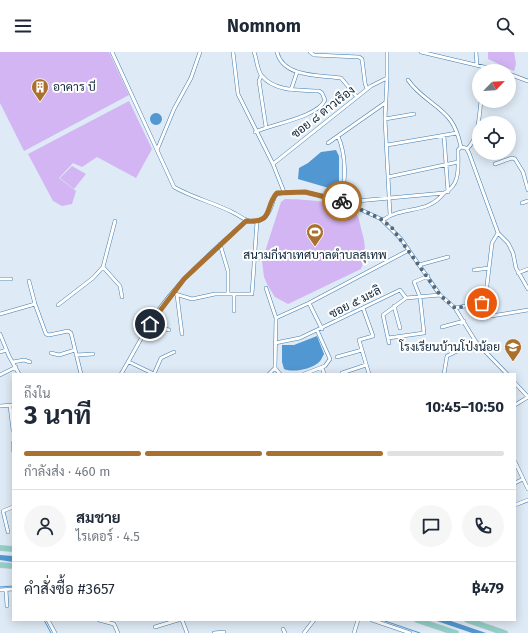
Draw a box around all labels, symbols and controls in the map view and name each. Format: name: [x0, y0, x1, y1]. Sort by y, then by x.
icon: menu: [12, 15, 34, 37]
text: Nomnom: [227, 15, 301, 37]
icon: search: [494, 15, 516, 37]
north arrow: [472, 64, 516, 108]
map controls: [472, 64, 516, 160]
building icon: อาคาร บี: [30, 77, 50, 102]
place label: อาคาร บี: [53, 79, 96, 94]
street label: ซอย ๘ ดาวเรือง: [288, 83, 358, 141]
button: locate: [472, 116, 516, 160]
courier: [322, 181, 362, 221]
icon: bike: [331, 190, 353, 212]
sports icon: สนามกีฬาเทศบาลตำบลสุเทพ: [305, 222, 325, 247]
place label: สนามกีฬาเทศบาลตำบลสุเทพ: [243, 247, 387, 264]
street label: ซอย ๕ มะลิ: [327, 283, 383, 321]
pin: [465, 286, 499, 320]
icon: bag: [471, 292, 493, 314]
pin: [133, 307, 167, 341]
icon: home: [139, 313, 161, 335]
school or university icon: โรงเรียนบ้านโป่งน้อย: [503, 337, 523, 362]
place label: โรงเรียนบ้านโป่งน้อย: [399, 339, 500, 354]
text: ถึงใน: [24, 386, 51, 401]
text: 10:45–10:50: [425, 398, 504, 416]
text: 3 นาที: [24, 400, 91, 431]
text: กำลังส่ง · 460 m: [24, 464, 110, 479]
button: person: [24, 505, 66, 547]
button: chat: [410, 505, 452, 547]
button: phone: [462, 505, 504, 547]
text: สมชาย: [76, 509, 121, 527]
text: ไรเดอร์ · 4.5: [76, 529, 140, 544]
text: ฿479: [472, 579, 504, 597]
text: คำสั่งซื้อ #3657: [24, 580, 115, 598]

